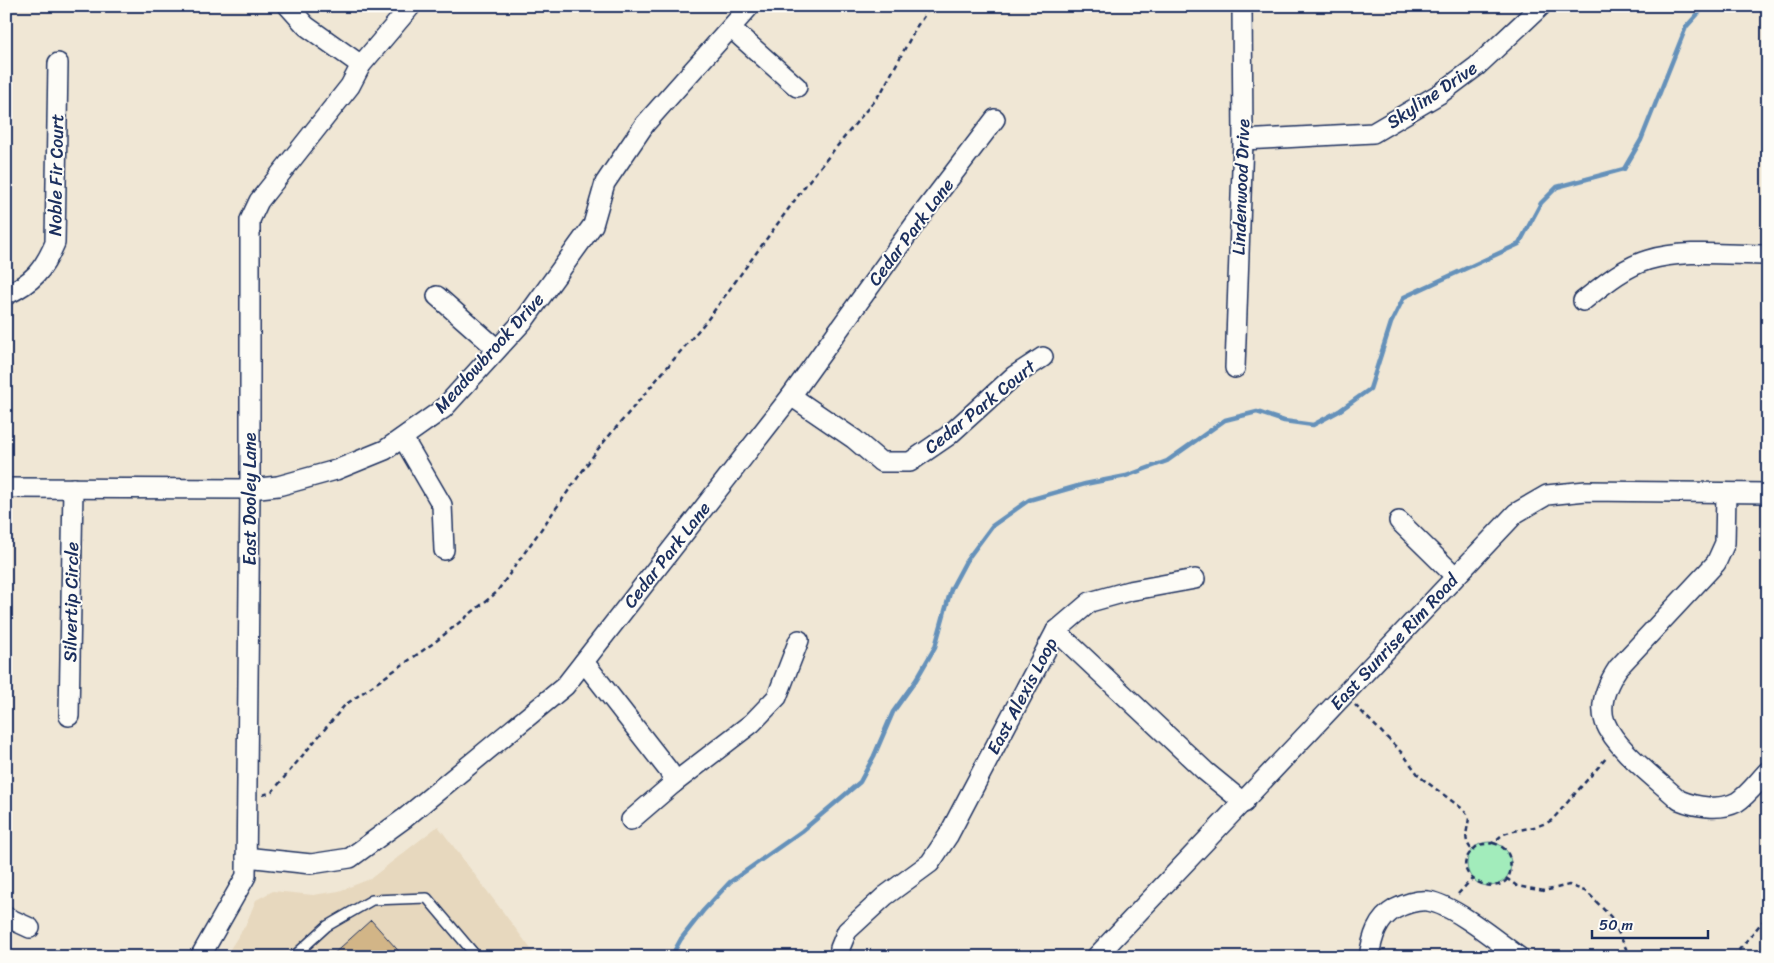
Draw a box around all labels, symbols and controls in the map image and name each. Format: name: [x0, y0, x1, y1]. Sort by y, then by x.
street label: Skyline Drive: [1380, 52, 1484, 138]
street label: Noble Fir Court: [39, 113, 73, 236]
street label: Lindenwood Drive: [1223, 118, 1259, 256]
street label: Cedar Park Lane: [860, 171, 962, 293]
street label: Meadowbrook Drive: [426, 285, 552, 421]
street label: Cedar Park Court: [917, 351, 1044, 462]
street label: East Dooley Lane: [234, 432, 266, 565]
street label: Cedar Park Lane: [615, 494, 719, 616]
street label: Silvertip Circle: [54, 542, 88, 662]
street label: East Sunrise Rim Road: [1322, 565, 1467, 718]
street label: East Alexis Loop: [978, 631, 1067, 761]
scale bar: [1592, 908, 1708, 940]
text: 50 m: [1599, 912, 1634, 938]

